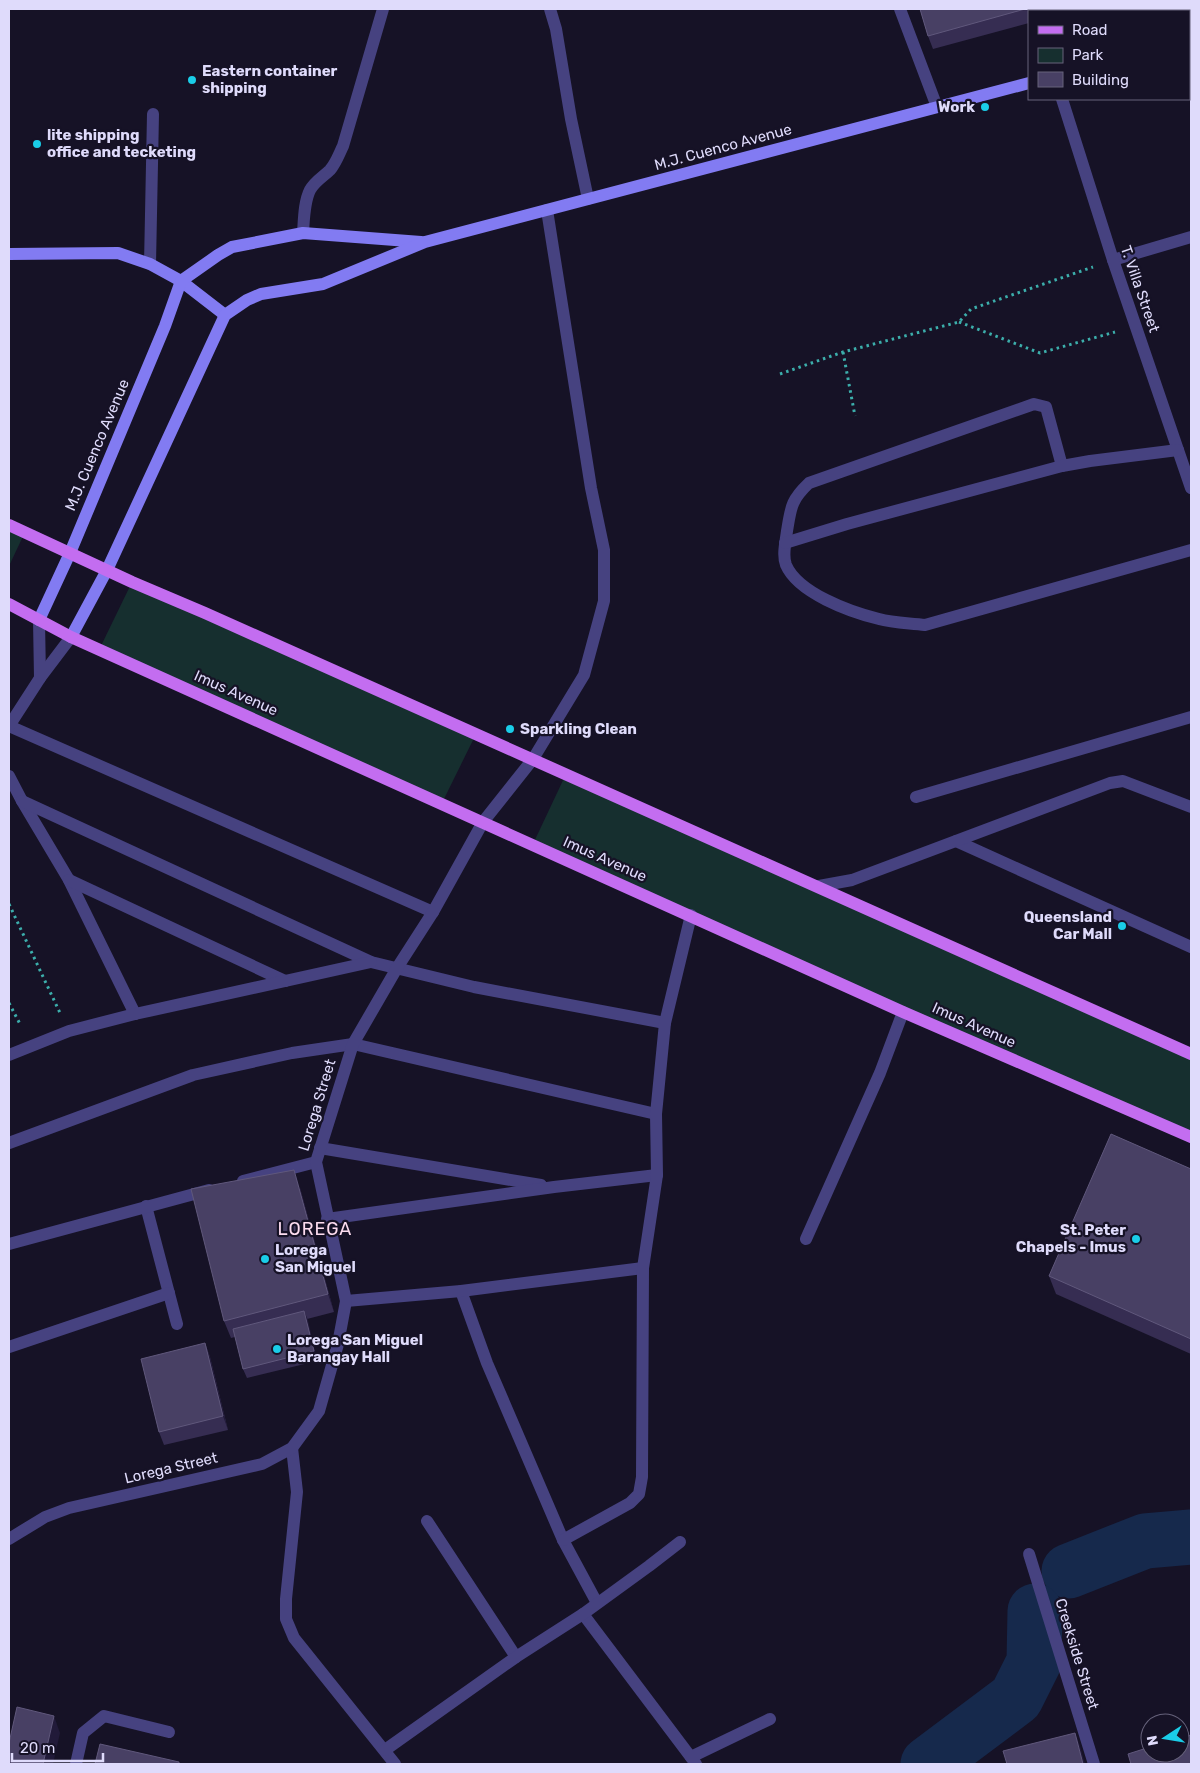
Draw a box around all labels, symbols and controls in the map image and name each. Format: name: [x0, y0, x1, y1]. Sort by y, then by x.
legend: [1028, 10, 1190, 100]
text: Road: [1072, 21, 1108, 39]
text: Park: [1072, 46, 1103, 64]
place label: Eastern container shipping: [202, 62, 338, 97]
text: Building: [1072, 71, 1129, 89]
marker: Eastern container shipping: [186, 74, 198, 86]
place label: Work: [938, 98, 975, 116]
marker: Work: [979, 101, 991, 113]
street label: M.J. Cuenco Avenue: [652, 120, 794, 174]
place label: lite shipping office and tecketing: [47, 126, 196, 161]
marker: lite shipping office and tecketing: [31, 138, 43, 150]
street label: T. Villa Street: [1117, 243, 1163, 335]
street label: M.J. Cuenco Avenue: [61, 376, 133, 514]
street label: Imus Avenue: [191, 666, 281, 720]
place label: Sparkling Clean: [520, 720, 637, 738]
marker: Sparkling Clean: [504, 723, 516, 735]
street label: Imus Avenue: [560, 832, 650, 886]
place label: Queensland Car Mall: [1024, 908, 1112, 943]
marker: Queensland Car Mall: [1116, 920, 1128, 932]
street label: Imus Avenue: [929, 998, 1019, 1052]
street label: Lorega Street: [294, 1057, 340, 1153]
district label: LOREGA: [278, 1218, 352, 1240]
place label: St. Peter Chapels - Imus: [1016, 1221, 1126, 1256]
marker: St. Peter Chapels - Imus: [1130, 1233, 1142, 1245]
place label: Lorega San Miguel: [275, 1241, 356, 1276]
marker: Lorega San Miguel: [259, 1253, 271, 1265]
place label: Lorega San Miguel Barangay Hall: [287, 1331, 423, 1366]
marker: Lorega San Miguel Barangay Hall: [271, 1343, 283, 1355]
street label: Lorega Street: [123, 1449, 219, 1487]
street label: Creekside Street: [1051, 1596, 1103, 1712]
north arrow: [1140, 1713, 1190, 1763]
scale bar: [12, 1730, 104, 1762]
text: N: [1143, 1734, 1162, 1747]
text: 20 m: [20, 1739, 55, 1757]

